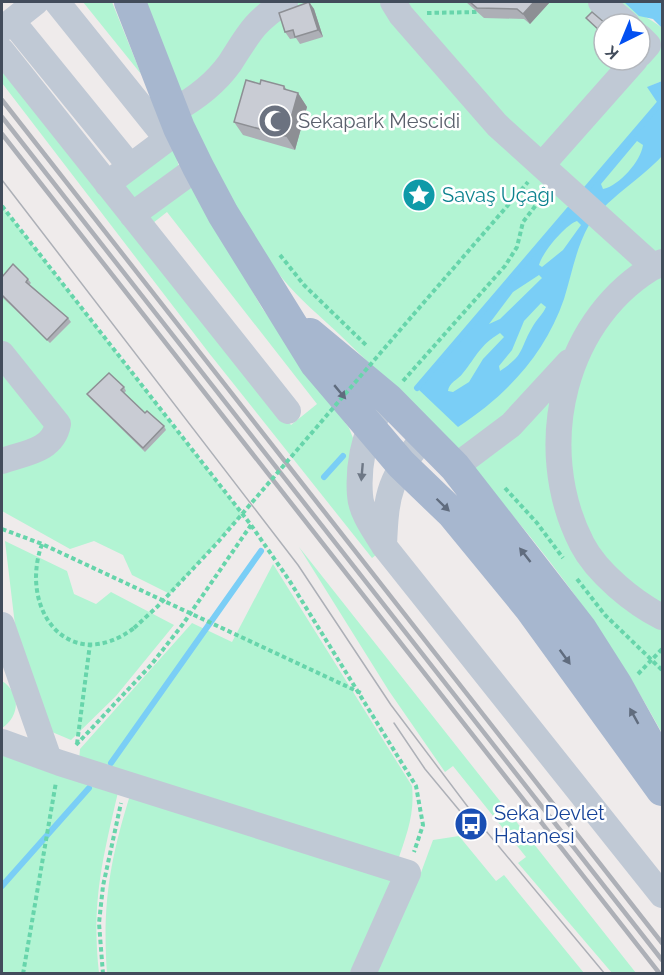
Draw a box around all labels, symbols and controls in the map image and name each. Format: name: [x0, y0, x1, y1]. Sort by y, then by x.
north arrow: [592, 12, 652, 72]
text: K: [602, 42, 623, 63]
mosque icon: Sekapark Mescidi: [257, 103, 293, 139]
place label: Sekapark Mescidi: [298, 109, 460, 133]
place icon: Savaş Uçağı: [401, 177, 437, 213]
place label: Savaş Uçağı: [442, 183, 554, 207]
one-way arrow: [333, 384, 346, 399]
one-way arrow: [357, 463, 367, 482]
one-way arrow: [436, 497, 450, 511]
one-way arrow: [518, 547, 531, 563]
one-way arrow: [559, 648, 571, 664]
one-way arrow: [629, 707, 639, 724]
place label: Seka Devlet Hatanesi: [494, 801, 605, 848]
bus stop icon: Seka Devlet Hatanesi: [453, 806, 489, 842]

